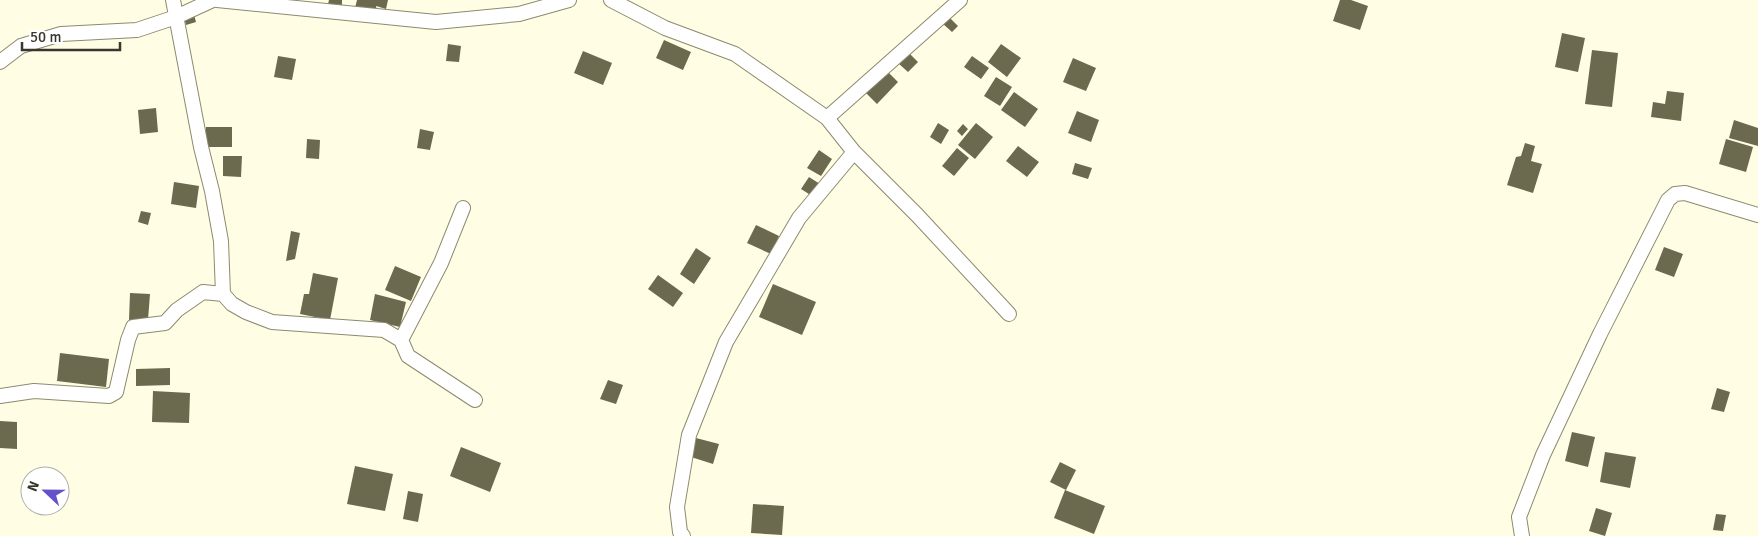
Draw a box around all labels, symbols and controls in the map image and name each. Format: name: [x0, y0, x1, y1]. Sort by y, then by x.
scale bar: [22, 20, 120, 52]
text: 50 m: [30, 28, 61, 46]
north arrow: [20, 466, 70, 516]
text: N: [24, 479, 43, 494]

